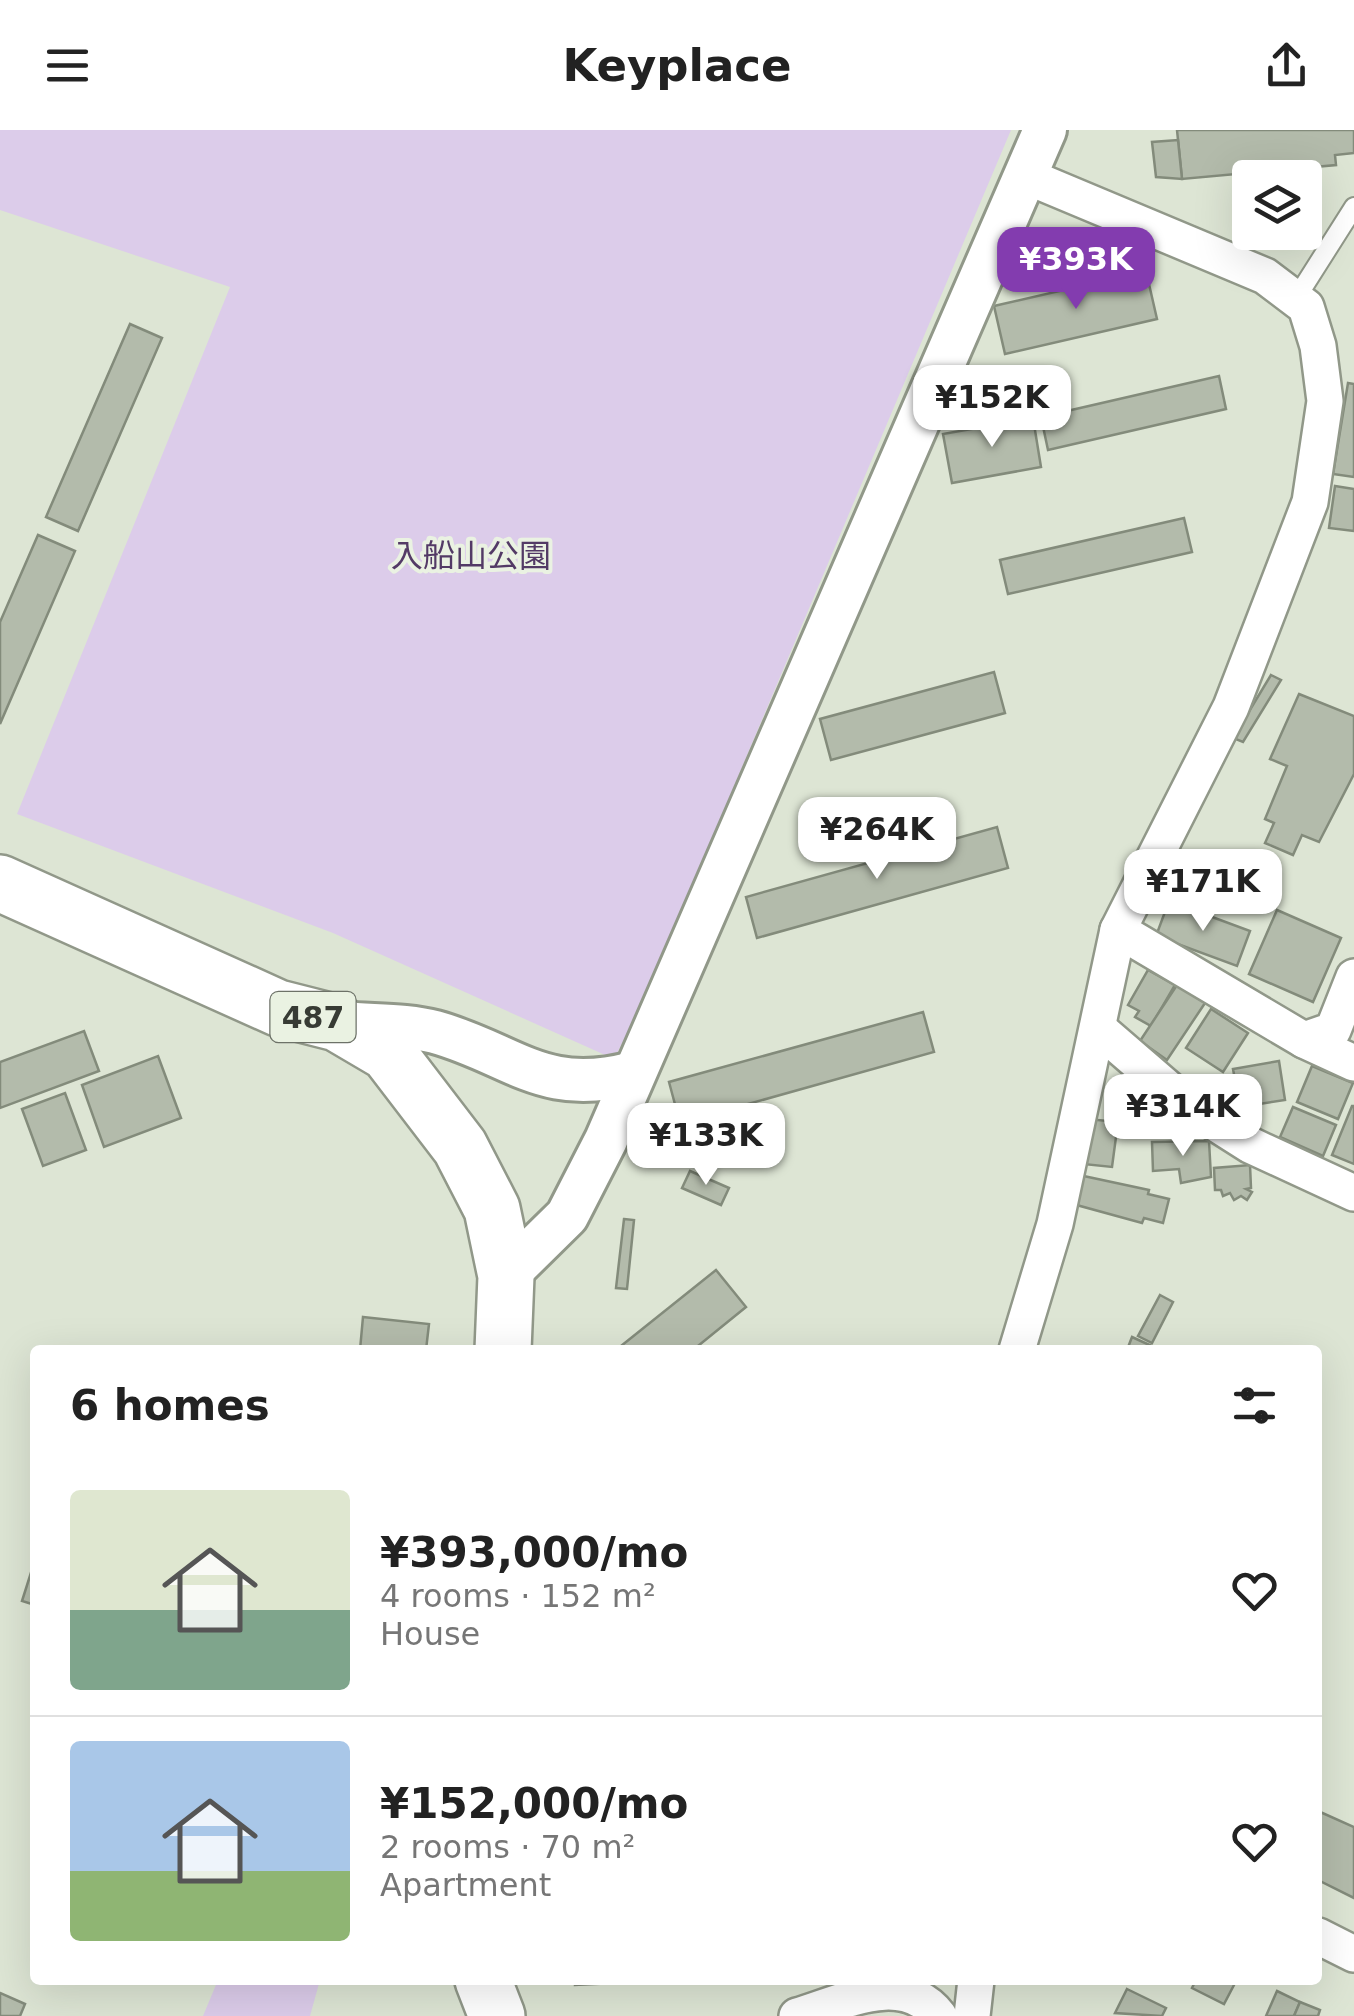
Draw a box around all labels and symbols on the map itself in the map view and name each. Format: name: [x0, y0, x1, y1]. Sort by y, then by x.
pin: ¥393K: [1006, 227, 1146, 312]
pin: ¥152K: [922, 365, 1062, 450]
park label: 入船山公園: [391, 537, 551, 575]
pin: ¥264K: [807, 797, 947, 882]
pin: ¥171K: [1133, 849, 1273, 934]
road number: 487: [270, 992, 356, 1042]
pin: ¥314K: [1113, 1074, 1253, 1159]
pin: ¥133K: [636, 1103, 776, 1188]

